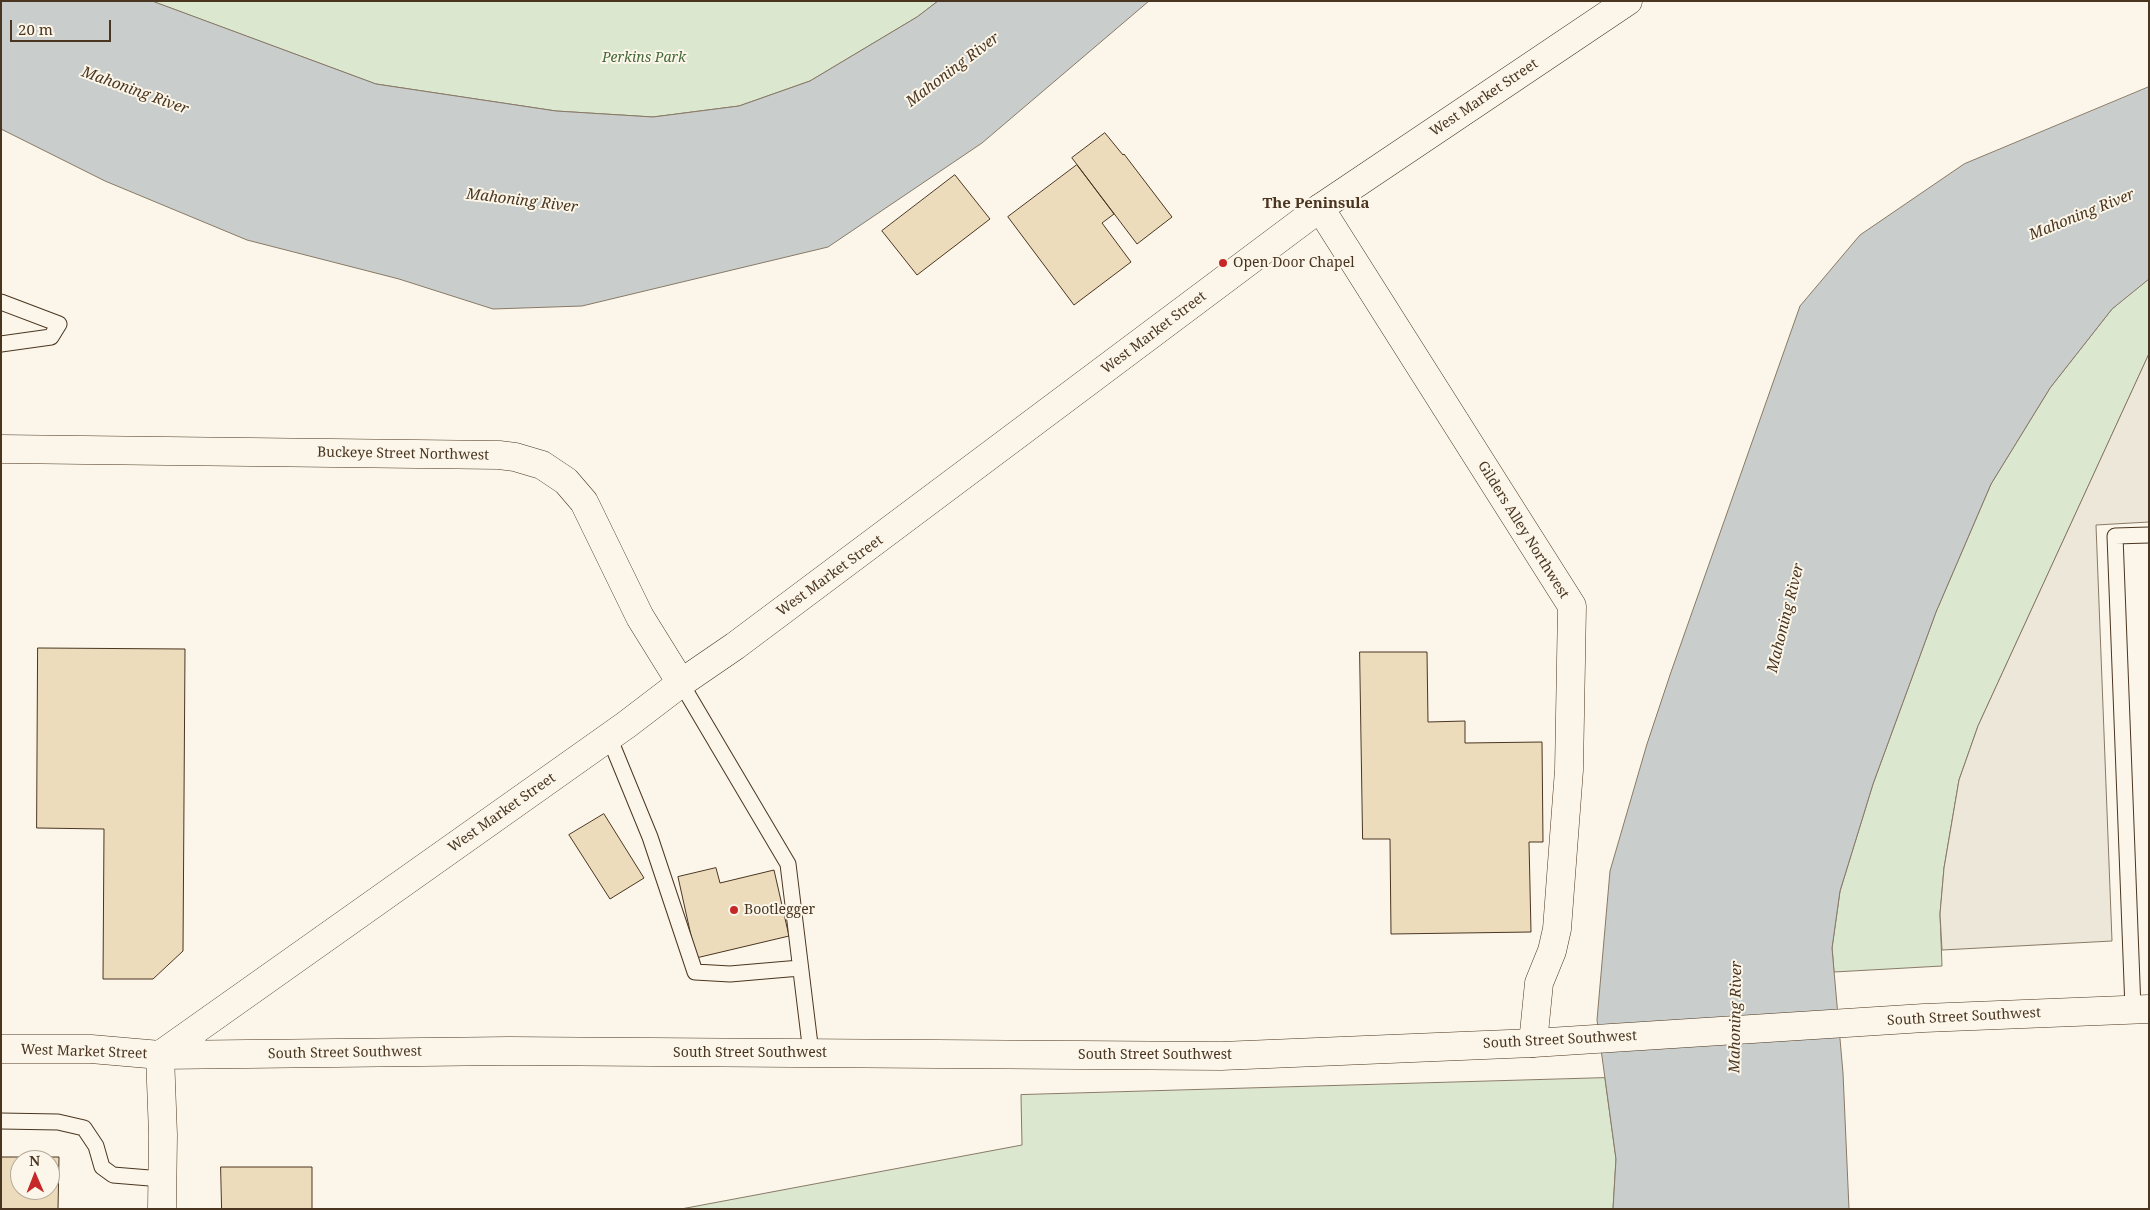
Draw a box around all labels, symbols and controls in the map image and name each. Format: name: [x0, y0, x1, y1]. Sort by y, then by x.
scale bar: [12, 10, 114, 42]
text: 20 m: [18, 19, 53, 39]
water label: Mahoning River: [903, 29, 1003, 111]
park label: Perkins Park: [602, 50, 686, 66]
street label: West Market Street: [1427, 56, 1541, 140]
water label: Mahoning River: [79, 63, 191, 119]
water label: Mahoning River: [465, 185, 579, 217]
water label: Mahoning River: [2027, 186, 2137, 244]
district label: The Peninsula: [1262, 195, 1370, 213]
place label: Open Door Chapel: [1233, 255, 1355, 271]
marker: Open Door Chapel: [1217, 257, 1229, 269]
street label: West Market Street: [1098, 288, 1210, 378]
street label: Buckeye Street Northwest: [317, 444, 489, 464]
street label: Gilders Alley Northwest: [1474, 458, 1572, 602]
street label: West Market Street: [774, 532, 886, 620]
water label: Mahoning River: [1764, 561, 1808, 675]
street label: West Market Street: [445, 770, 559, 856]
place label: Bootlegger: [744, 902, 815, 918]
marker: Bootlegger: [728, 904, 740, 916]
water label: Mahoning River: [1726, 961, 1746, 1073]
street label: South Street Southwest: [1887, 1005, 2041, 1029]
street label: South Street Southwest: [1483, 1028, 1637, 1052]
street label: West Market Street: [20, 1041, 148, 1063]
street label: South Street Southwest: [268, 1043, 422, 1063]
street label: South Street Southwest: [673, 1045, 827, 1061]
street label: South Street Southwest: [1078, 1047, 1232, 1063]
north arrow: [10, 1150, 60, 1200]
text: N: [29, 1151, 40, 1170]

